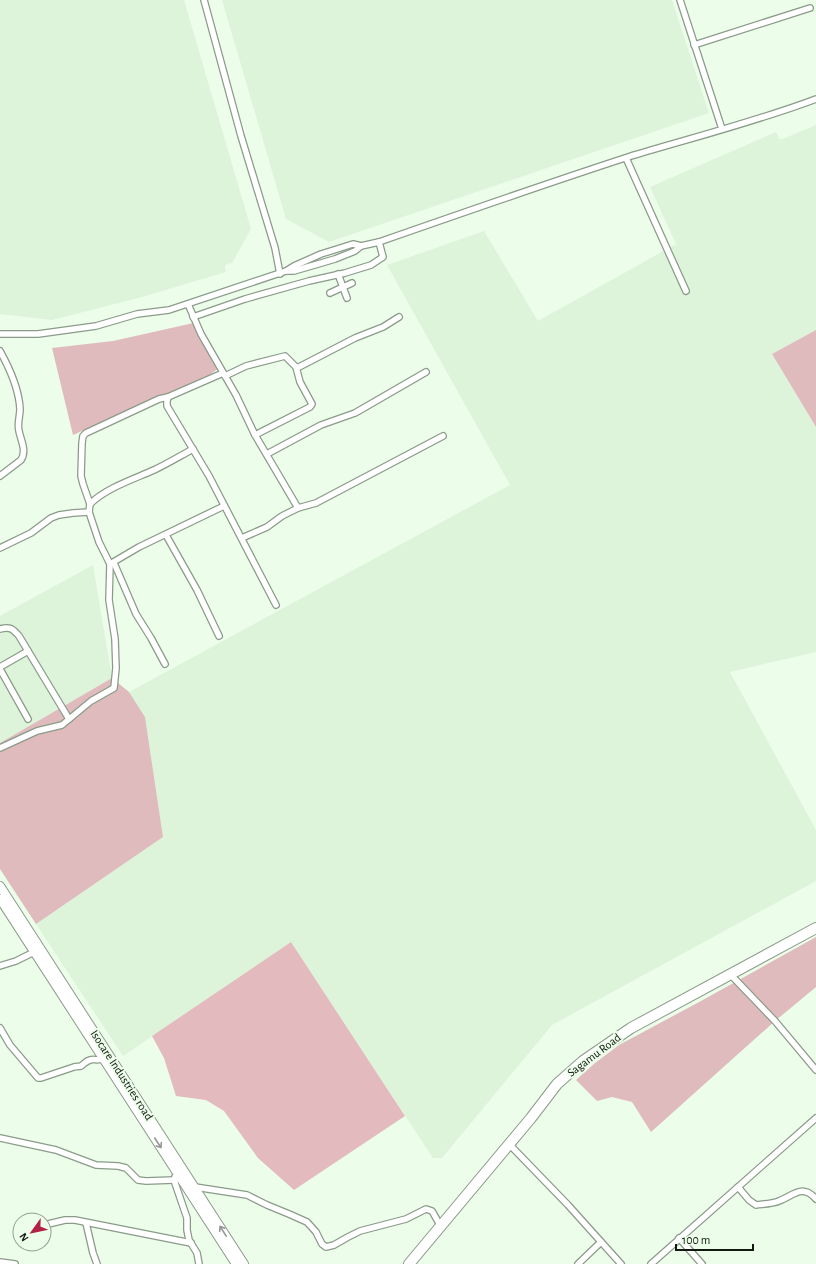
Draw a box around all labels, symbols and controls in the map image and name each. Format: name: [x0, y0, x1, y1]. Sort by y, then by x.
street label: Isocare Industries road: [88, 1028, 156, 1122]
street label: Sagamu Road: [565, 1031, 623, 1079]
one-way arrow: [154, 1137, 162, 1148]
north arrow: [12, 1212, 52, 1252]
one-way arrow: [219, 1226, 227, 1237]
scale bar: [676, 1226, 753, 1252]
text: N: [17, 1231, 31, 1243]
text: 100 m: [682, 1234, 710, 1246]

